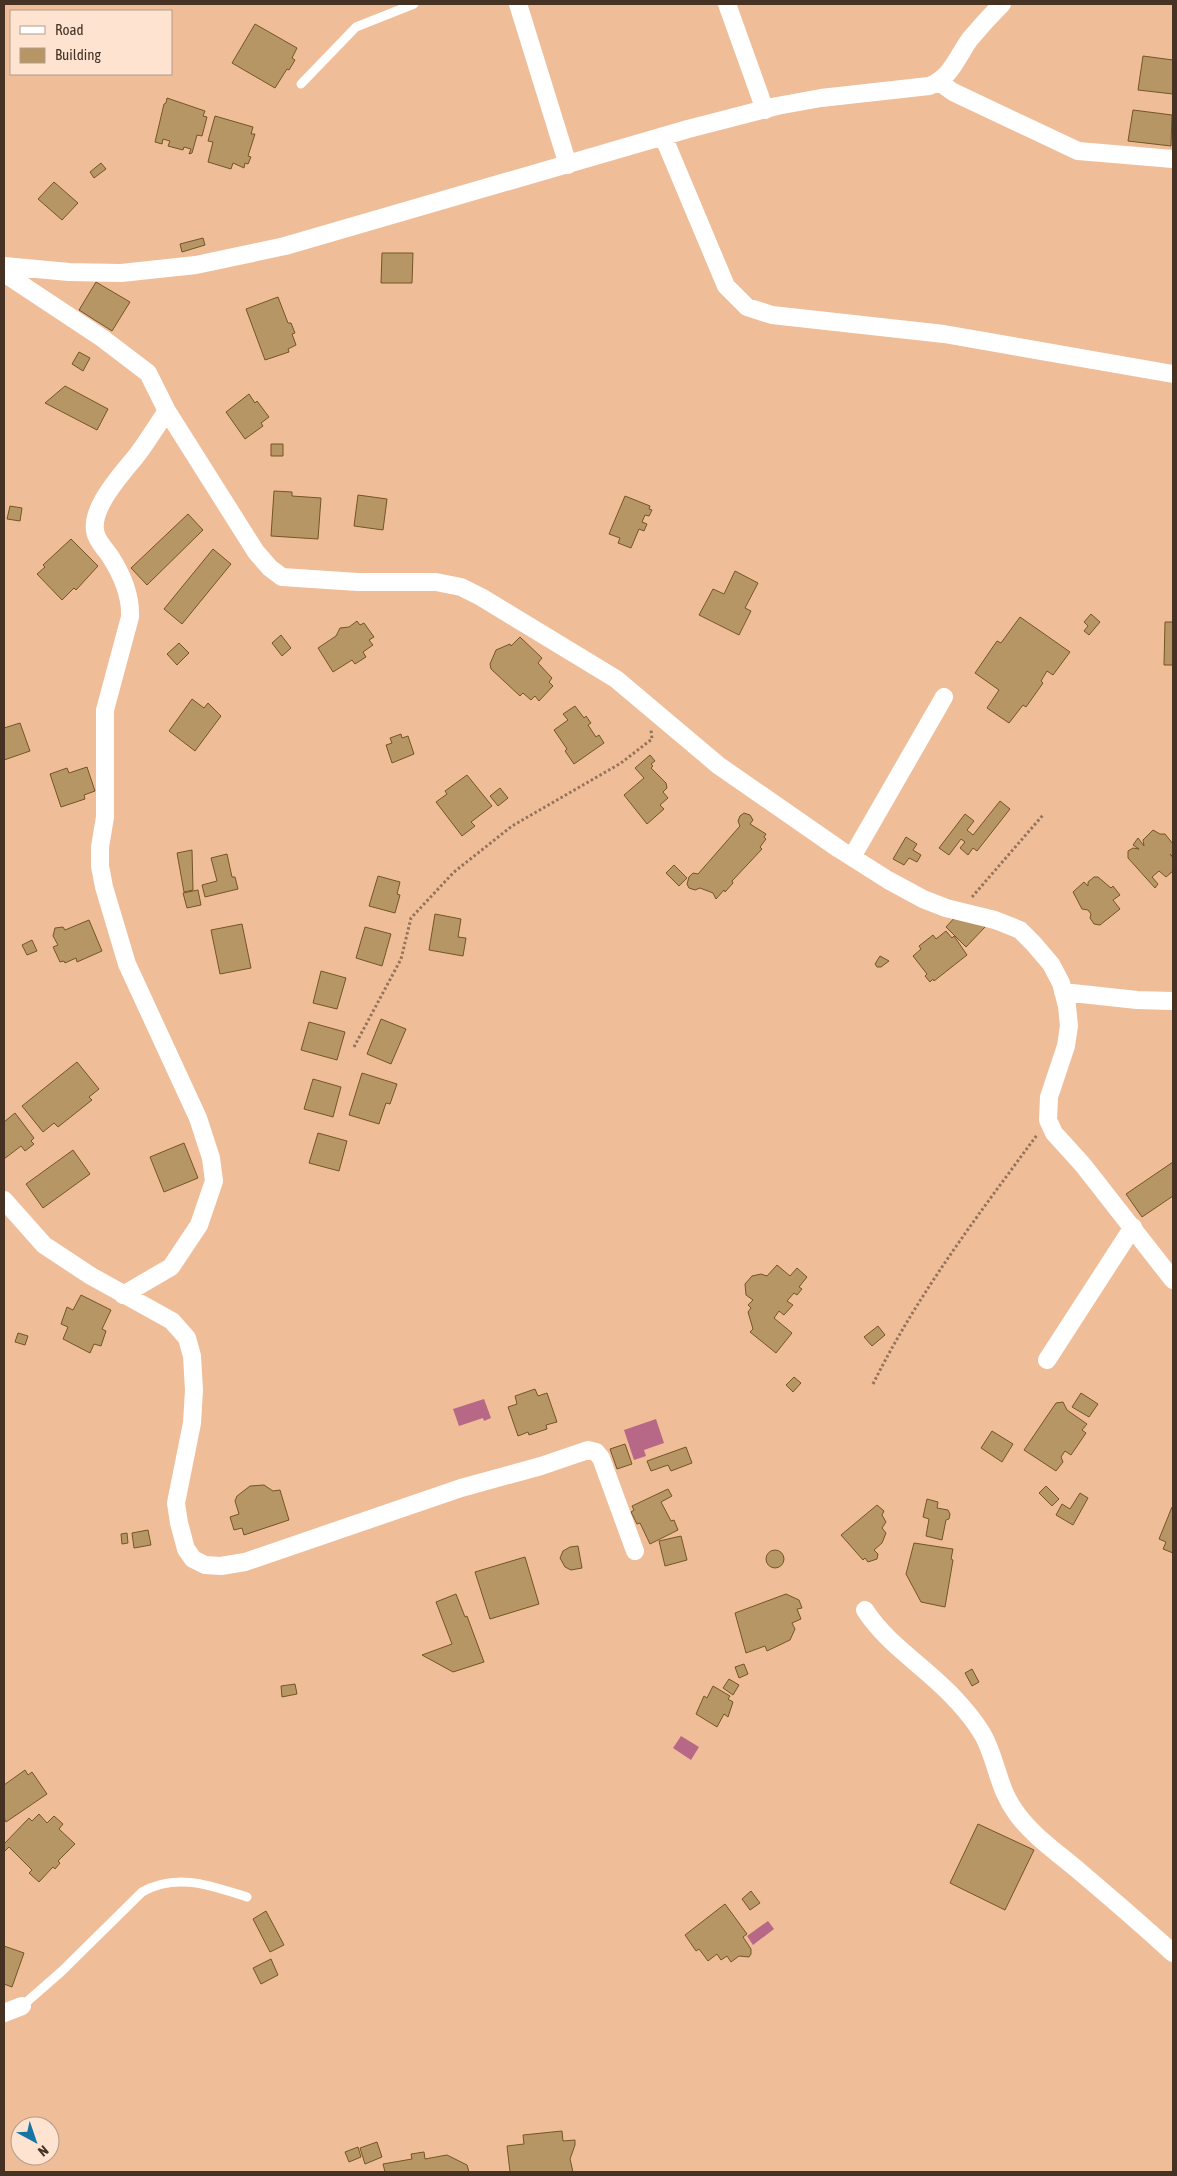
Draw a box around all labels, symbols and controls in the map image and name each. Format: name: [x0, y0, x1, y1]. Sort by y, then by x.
legend: [10, 10, 172, 75]
text: Road: [55, 21, 84, 38]
text: Building: [55, 46, 101, 63]
north arrow: [10, 2116, 60, 2166]
text: N: [35, 2142, 52, 2160]

